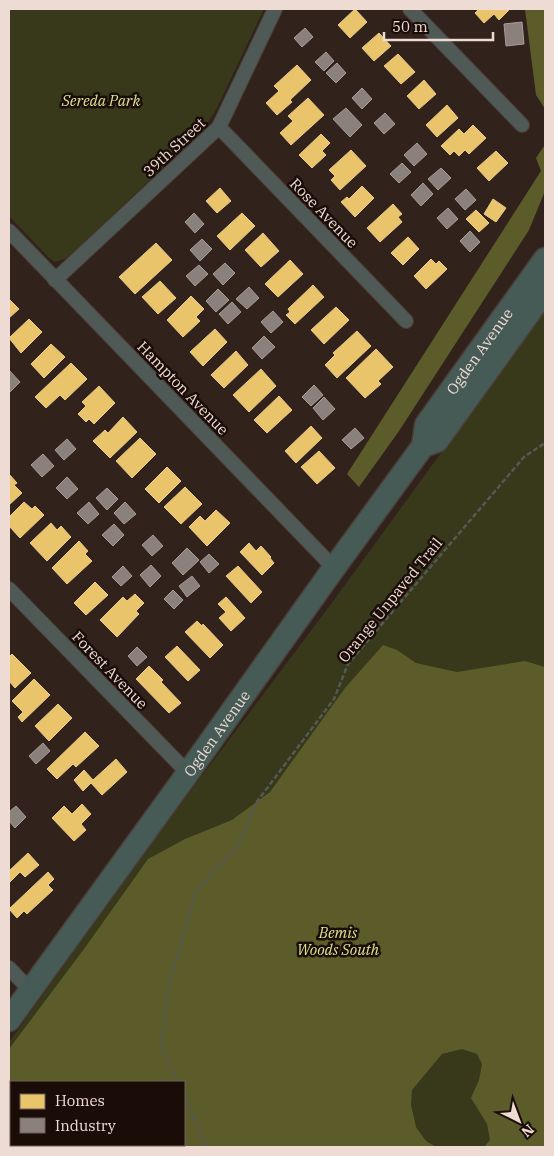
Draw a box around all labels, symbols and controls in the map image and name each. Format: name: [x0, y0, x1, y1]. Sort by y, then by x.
scale bar: [384, 10, 493, 42]
text: 50 m: [392, 17, 428, 36]
park label: Sereda Park: [61, 91, 140, 110]
street label: 39th Street: [139, 113, 209, 181]
street label: Rose Avenue: [286, 174, 362, 252]
street label: Ogden Avenue: [442, 304, 516, 398]
street label: Hampton Avenue: [133, 337, 233, 439]
street label: Orange Unpaved Trail: [334, 534, 446, 666]
street label: Forest Avenue: [68, 627, 152, 713]
street label: Ogden Avenue: [179, 686, 254, 780]
park label: Bemis Woods South: [297, 923, 380, 959]
legend: [10, 1081, 185, 1146]
text: Homes: [55, 1091, 105, 1110]
north arrow: [494, 1096, 544, 1146]
text: Industry: [55, 1116, 116, 1135]
text: N: [518, 1120, 538, 1141]

